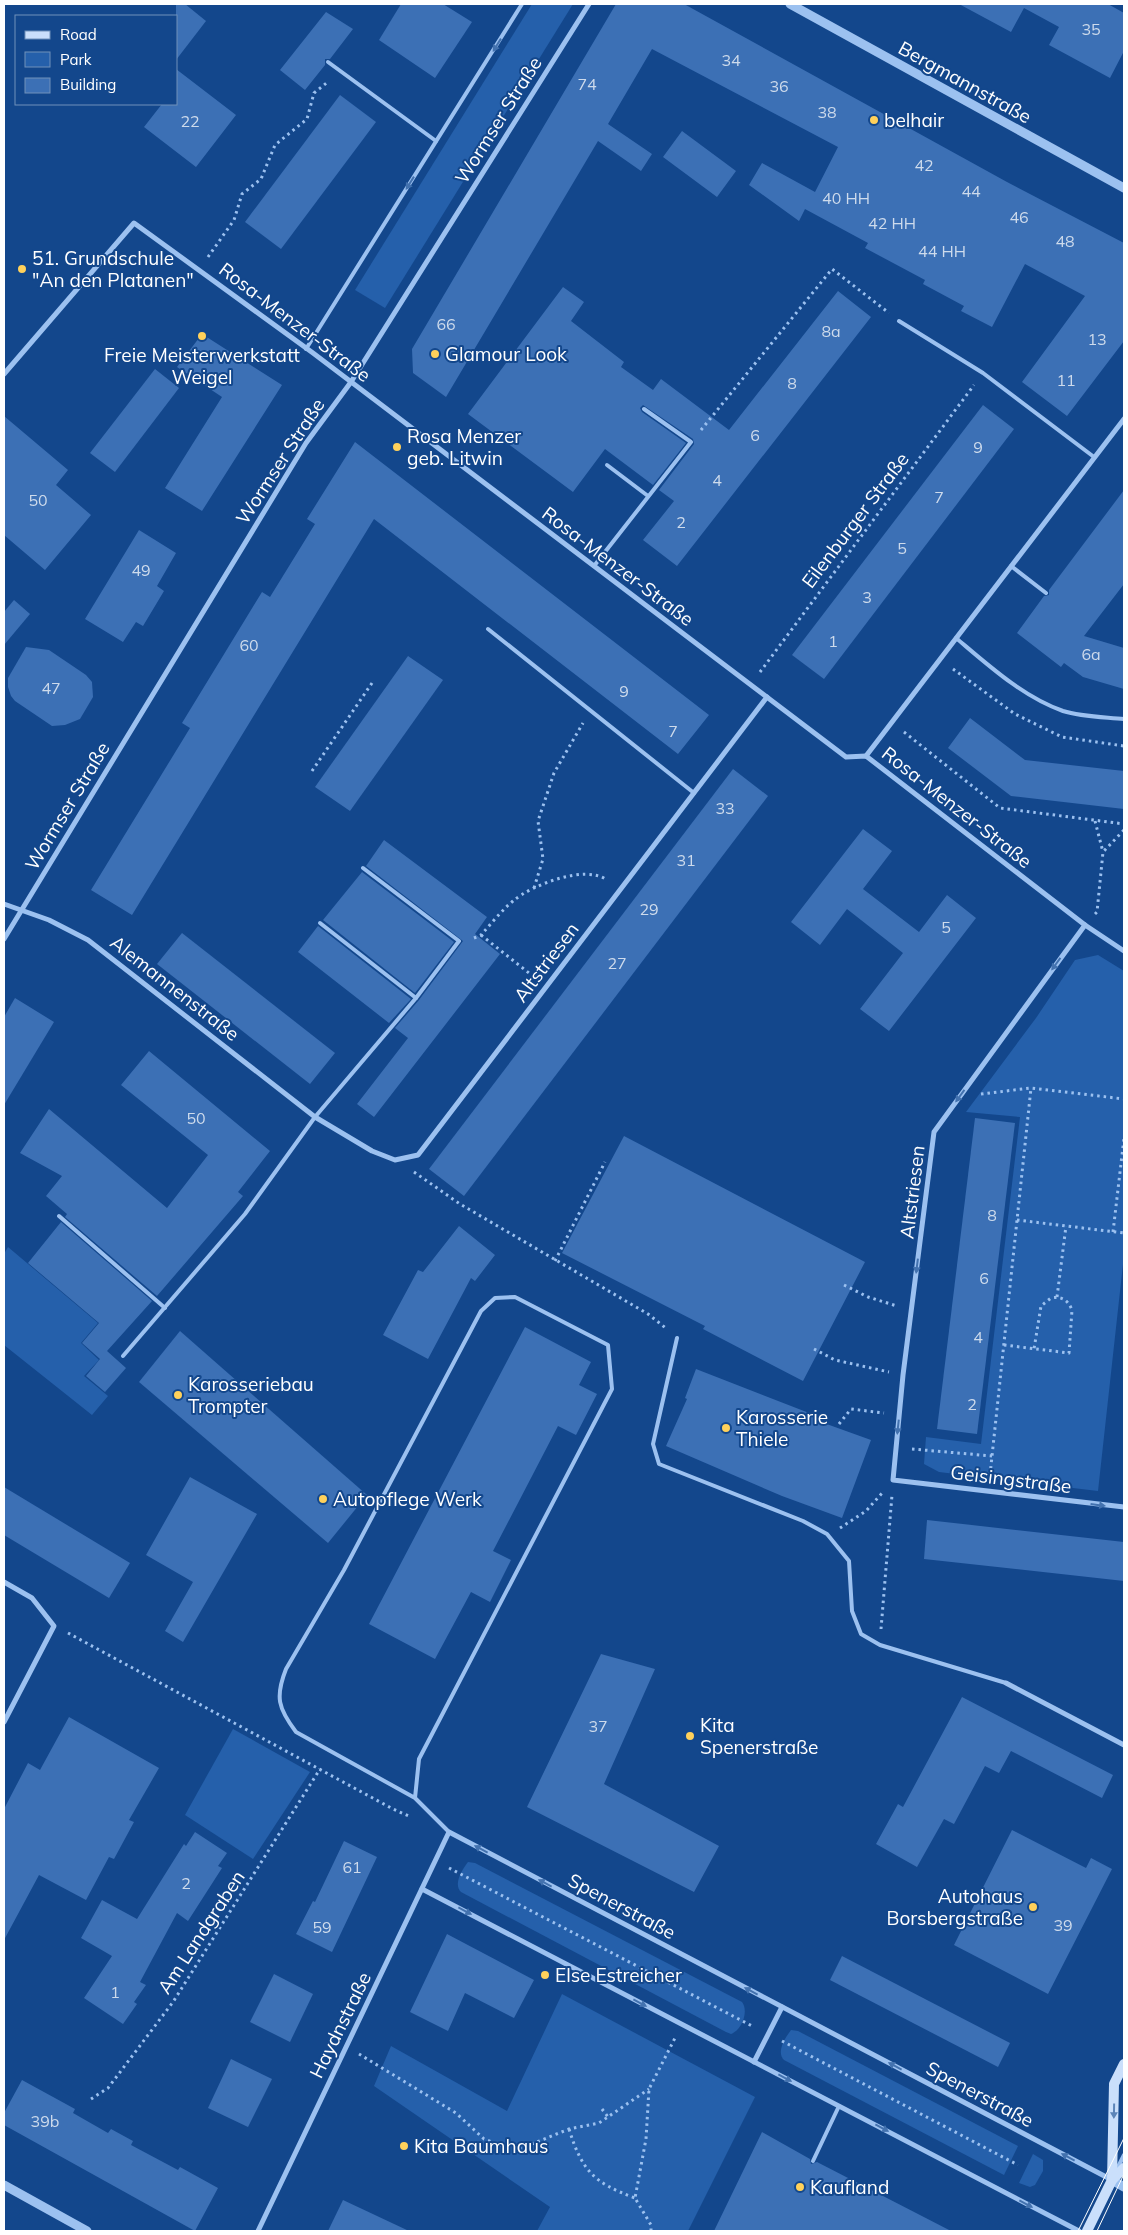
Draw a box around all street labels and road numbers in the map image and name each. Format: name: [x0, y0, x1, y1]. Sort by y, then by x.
street label: Bergmannstraße: [894, 36, 1036, 128]
street label: Wormser Straße: [449, 52, 547, 188]
street label: Rosa-Menzer-Straße: [214, 257, 376, 387]
street label: Wormser Straße: [230, 394, 330, 528]
street label: Eilenburger Straße: [796, 447, 914, 593]
street label: Rosa-Menzer-Straße: [537, 501, 699, 631]
street label: Wormser Straße: [19, 738, 115, 874]
street label: Rosa-Menzer-Straße: [877, 741, 1037, 873]
street label: Altstriesen: [508, 917, 584, 1007]
street label: Alemannenstraße: [106, 930, 244, 1046]
street label: Altstriesen: [894, 1144, 930, 1240]
street label: Geisingstraße: [949, 1460, 1073, 1498]
street label: Am Landgraben: [152, 1866, 250, 1998]
street label: Spenerstraße: [564, 1868, 680, 1944]
street label: Haydnstraße: [304, 1968, 376, 2082]
street label: Spenerstraße: [922, 2056, 1038, 2132]

